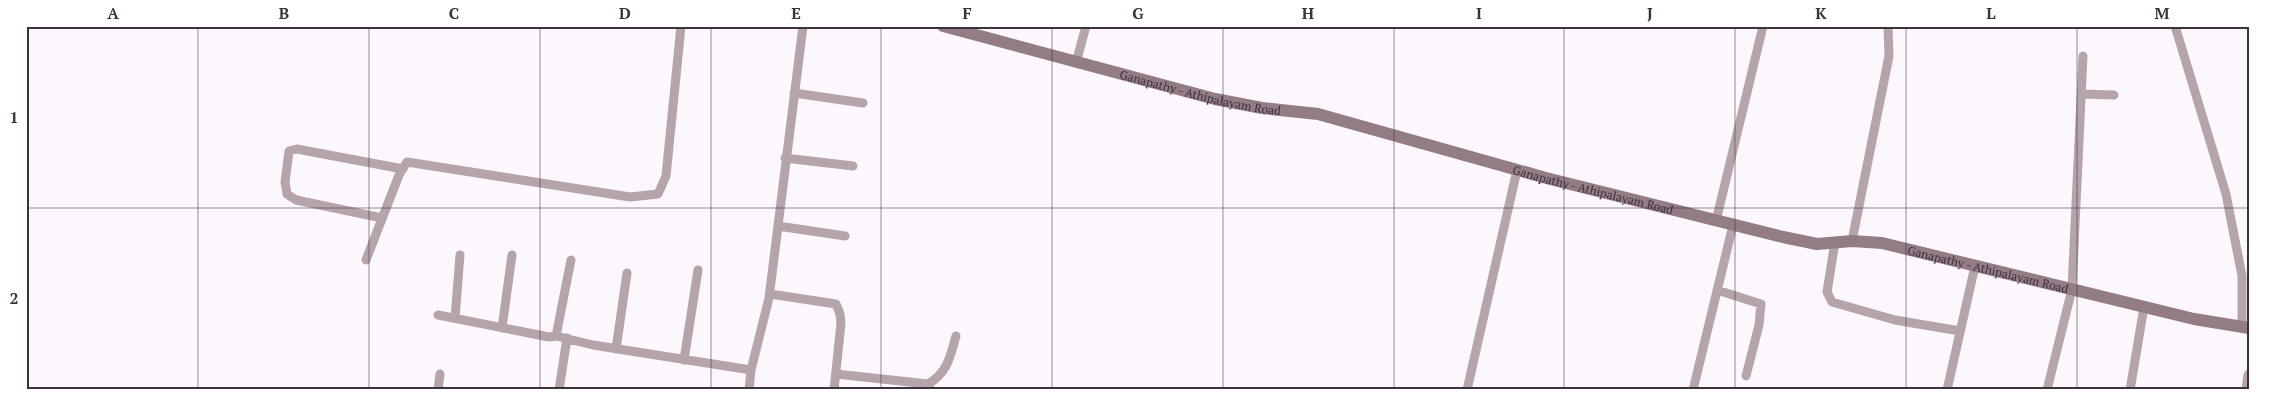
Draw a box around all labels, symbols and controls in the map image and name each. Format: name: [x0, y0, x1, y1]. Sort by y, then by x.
text: A: [107, 2, 119, 24]
text: B: [279, 2, 289, 24]
text: C: [449, 2, 459, 24]
text: D: [619, 2, 631, 24]
text: E: [791, 2, 801, 24]
text: F: [962, 2, 972, 24]
text: G: [1132, 2, 1144, 24]
text: H: [1302, 2, 1314, 24]
text: I: [1476, 2, 1482, 24]
text: J: [1647, 2, 1653, 24]
text: K: [1815, 2, 1827, 24]
text: L: [1986, 2, 1996, 24]
text: M: [2155, 2, 2170, 24]
street label: Ganapathy - Athipalayam Road: [1118, 66, 1282, 118]
text: 1: [9, 106, 19, 128]
street label: Ganapathy - Athipalayam Road: [1511, 162, 1675, 217]
street label: Ganapathy - Athipalayam Road: [1906, 242, 2070, 296]
text: 2: [9, 287, 19, 309]

